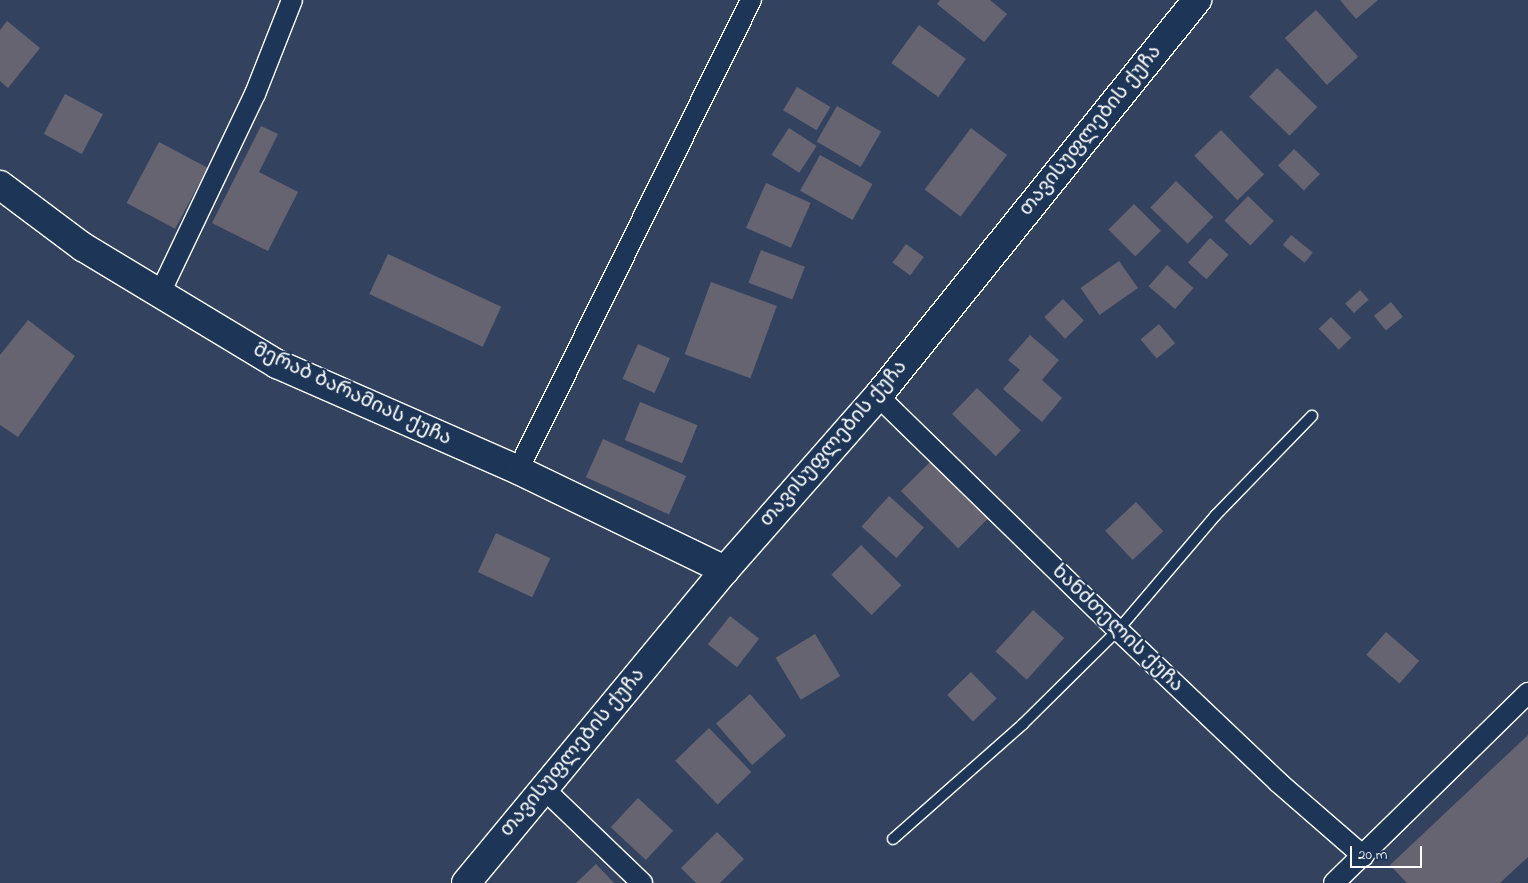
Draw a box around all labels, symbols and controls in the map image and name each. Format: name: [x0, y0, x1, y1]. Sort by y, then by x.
street label: თავისუფლების ქუჩა: [1015, 41, 1167, 221]
street label: მერაბ ბარამიას ქუჩა: [249, 338, 455, 452]
street label: თავისუფლების ქუჩა: [755, 356, 913, 532]
street label: ხანძთელის ქუჩა: [1046, 560, 1188, 698]
street label: თავისუფლების ქუჩა: [495, 664, 651, 842]
scale bar: [1353, 836, 1426, 868]
text: 20 m: [1358, 844, 1387, 866]

